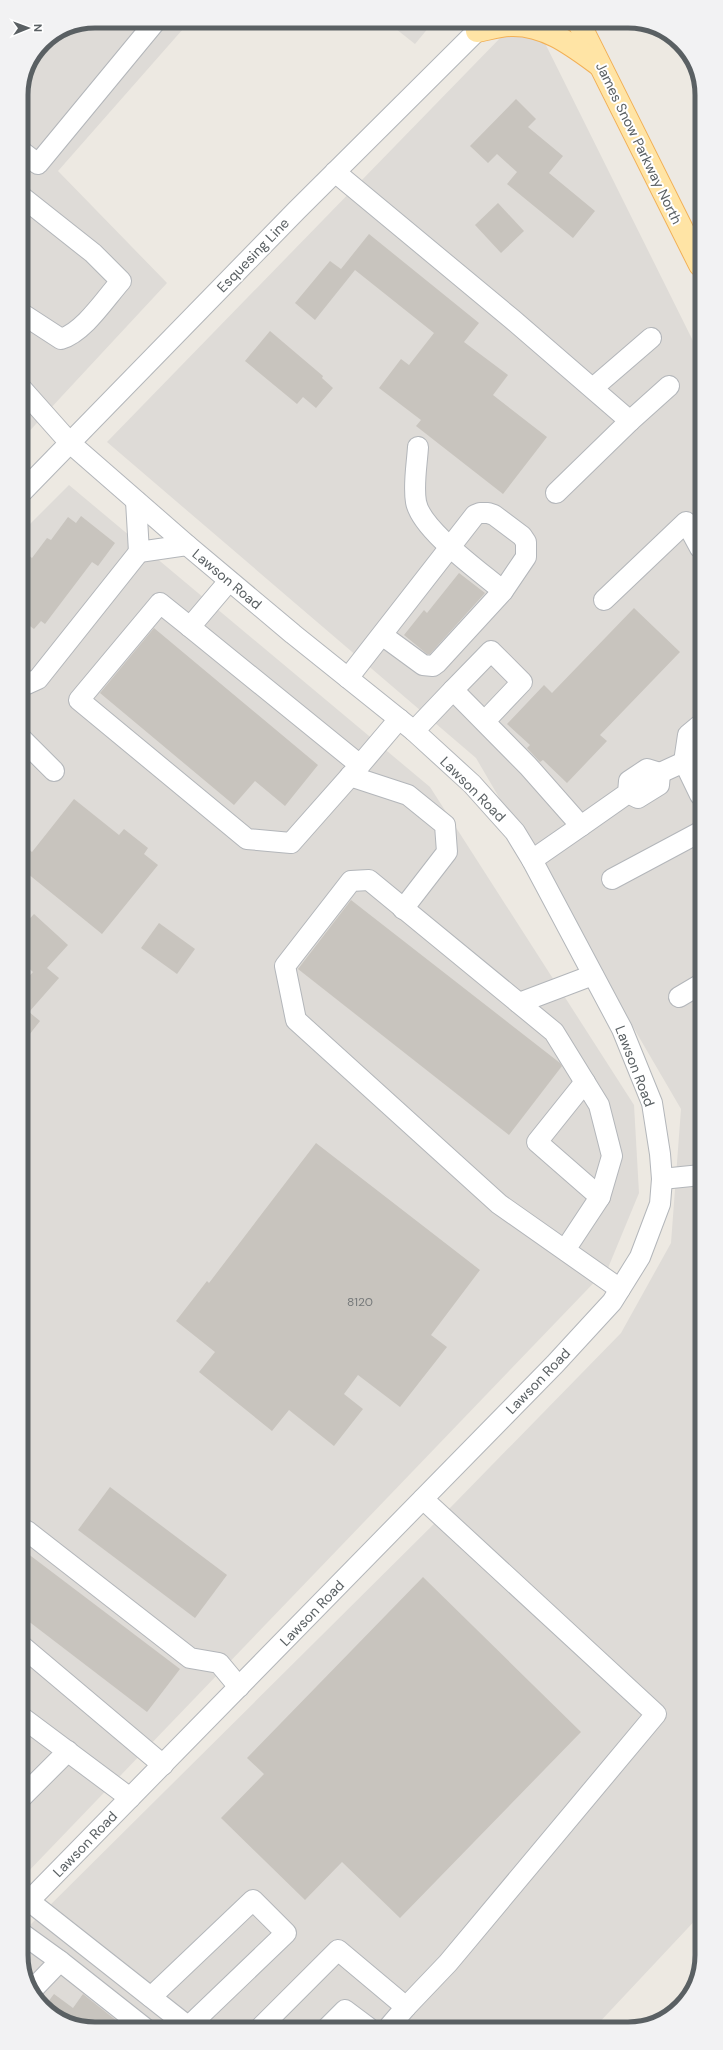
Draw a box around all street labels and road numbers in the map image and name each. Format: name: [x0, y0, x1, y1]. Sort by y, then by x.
street label: James Snow Parkway North: [592, 59, 686, 227]
street label: Esquesing Line: [213, 214, 293, 296]
street label: Lawson Road: [189, 545, 265, 613]
street label: Lawson Road: [437, 753, 509, 825]
street label: Lawson Road: [611, 1023, 659, 1109]
street label: Lawson Road: [502, 1344, 574, 1418]
street label: Lawson Road: [276, 1576, 348, 1650]
street label: Lawson Road: [49, 1807, 121, 1881]

